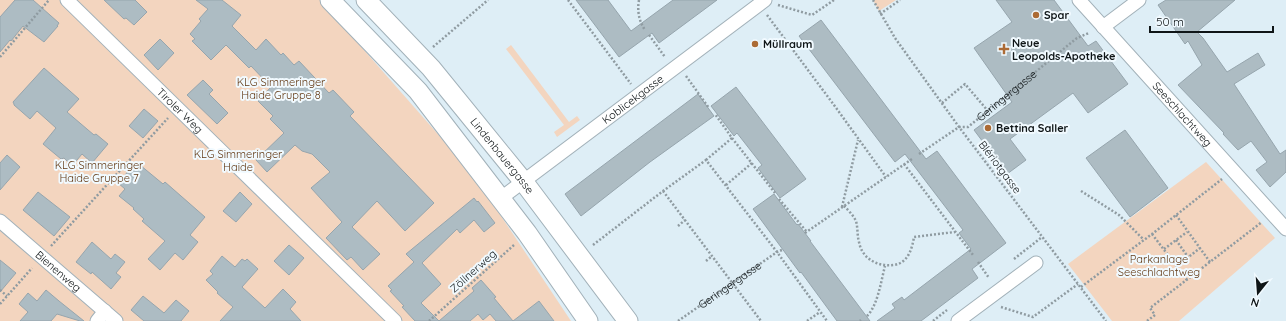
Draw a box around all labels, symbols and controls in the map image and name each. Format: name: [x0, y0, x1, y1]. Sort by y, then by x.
place label: Spar: [1044, 8, 1069, 22]
scale bar: [1150, 8, 1273, 34]
marker: Spar: [1031, 10, 1041, 20]
text: 50 m: [1156, 14, 1184, 29]
place label: Neue Leopolds-Apotheke: [1012, 36, 1116, 63]
place label: Müllraum: [763, 37, 812, 51]
marker: Müllraum: [750, 39, 760, 49]
marker: Neue Leopolds-Apotheke: [999, 44, 1009, 54]
street label: Geringergasse: [974, 67, 1040, 124]
street label: Koblicekgasse: [599, 72, 666, 127]
park label: KLG Simmeringer Haide Gruppe 8: [237, 75, 326, 102]
street label: Seeschlachtweg: [1149, 79, 1215, 150]
street label: Tiroler Weg: [154, 85, 206, 136]
street label: Lindenbauergasse: [467, 115, 537, 196]
place label: Bettina Saller: [996, 121, 1069, 135]
marker: Bettina Saller: [983, 123, 993, 133]
street label: Blériotgasse: [976, 138, 1024, 196]
park label: KLG Simmeringer Haide: [194, 147, 283, 174]
park label: KLG Simmeringer Haide Gruppe 7: [55, 158, 144, 185]
street label: Zöllnerweg: [447, 247, 499, 295]
street label: Bienenweg: [33, 248, 84, 295]
park label: Parkanlage Seeschlachtweg: [1118, 252, 1200, 279]
street label: Geringergasse: [695, 258, 764, 312]
north arrow: [1238, 273, 1278, 313]
text: N: [1249, 295, 1261, 310]

